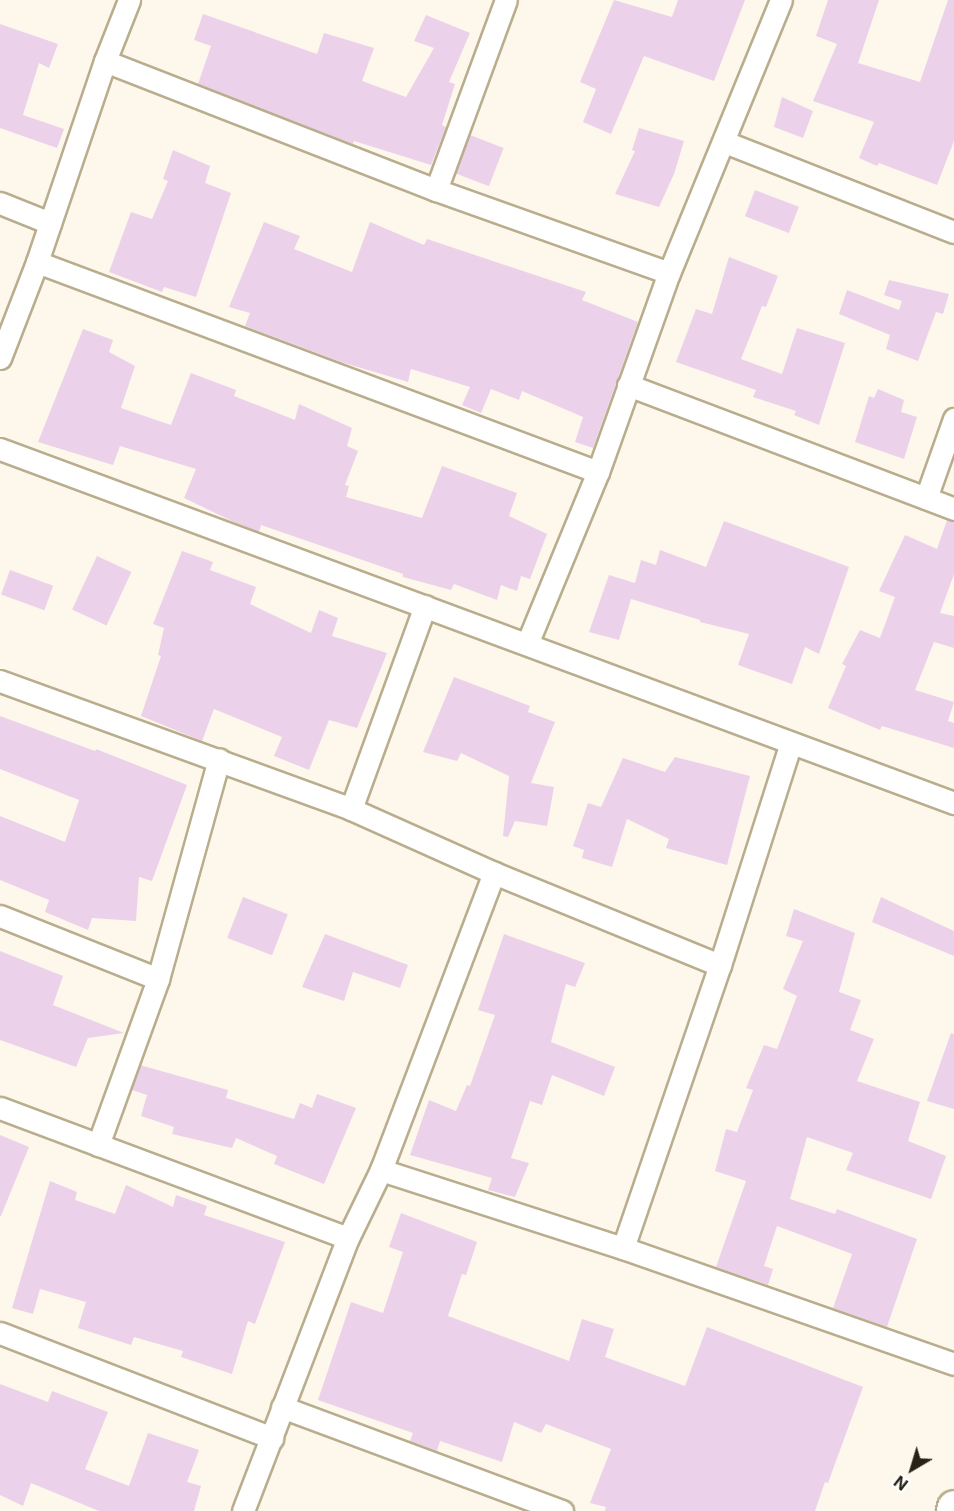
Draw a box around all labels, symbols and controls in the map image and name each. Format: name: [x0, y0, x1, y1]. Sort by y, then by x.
north arrow: [882, 1439, 942, 1499]
text: N: [890, 1472, 912, 1495]

